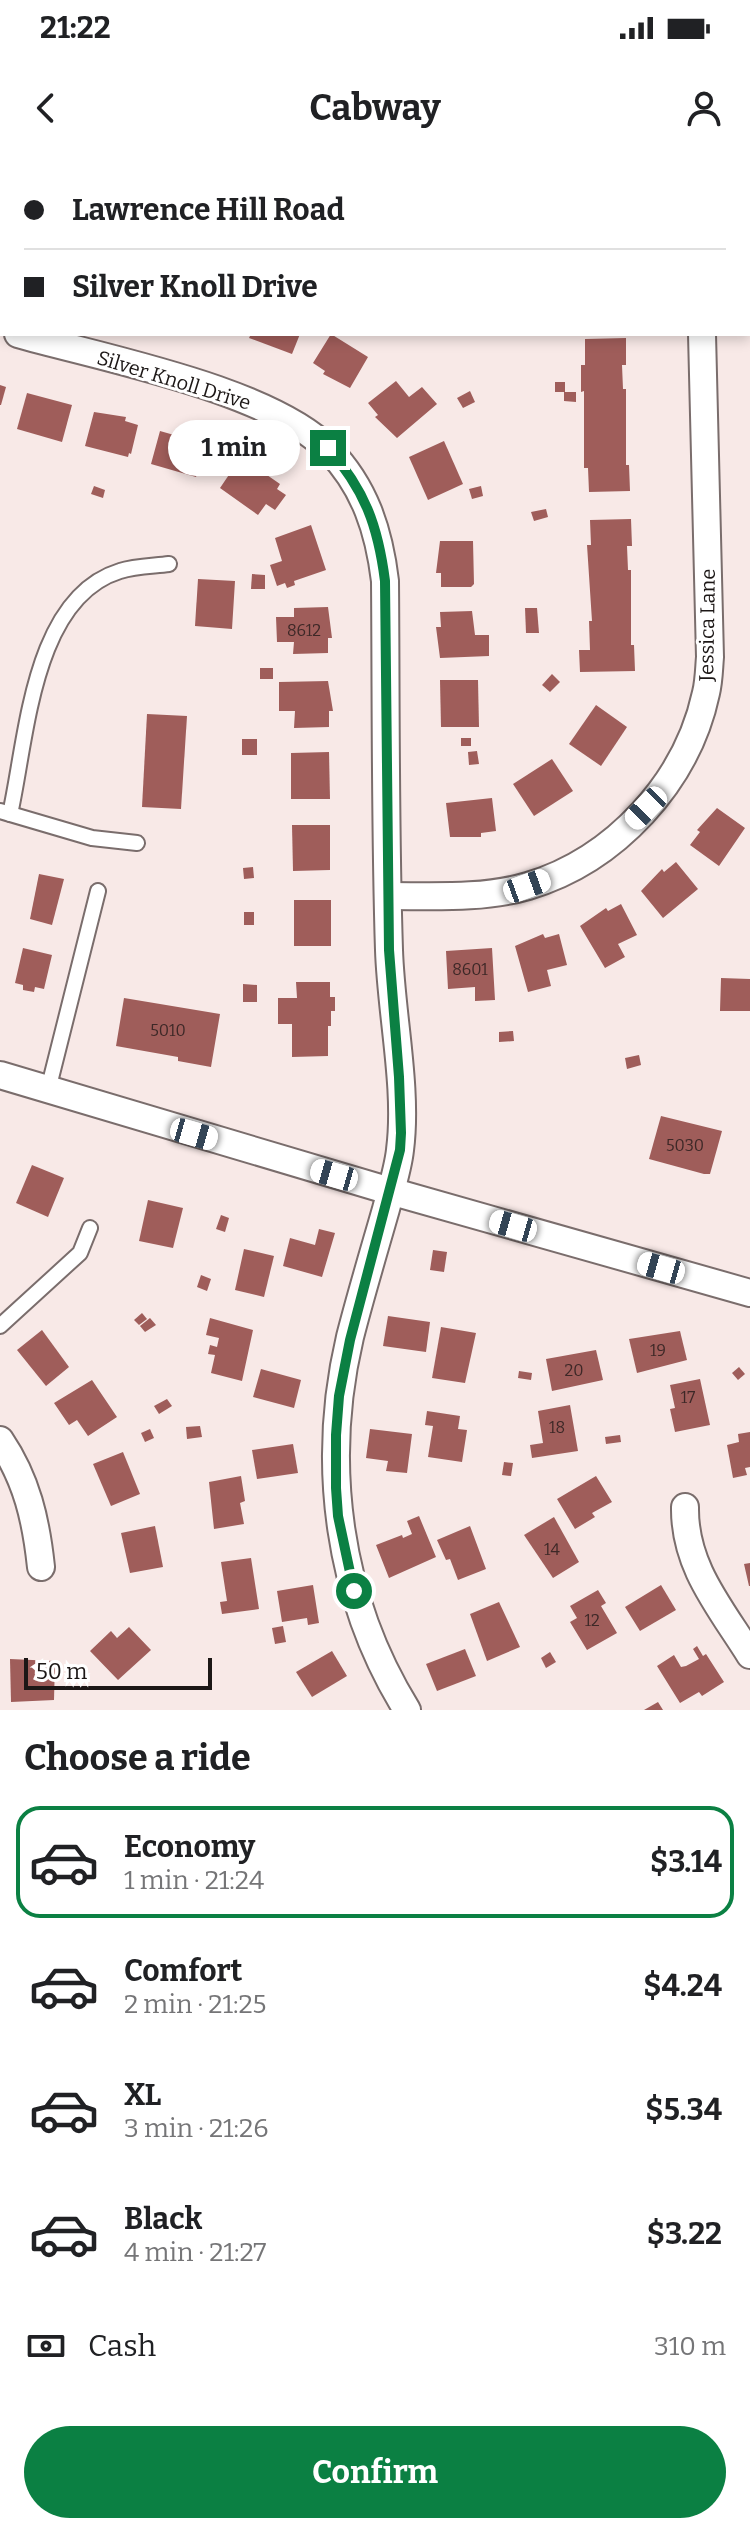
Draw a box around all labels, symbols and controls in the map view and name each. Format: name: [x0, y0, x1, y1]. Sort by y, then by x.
text: 21:22: [40, 10, 111, 46]
icon: back: [24, 86, 68, 130]
text: Cabway: [309, 86, 441, 130]
icon: person: [682, 86, 726, 130]
text: Lawrence Hill Road: [72, 192, 345, 228]
text: Silver Knoll Drive: [72, 269, 318, 305]
street label: Silver Knoll Drive: [94, 345, 254, 415]
callout: 1 min: [168, 420, 300, 476]
route end: [310, 430, 346, 466]
text: 1 min: [201, 432, 267, 463]
street label: Jessica Lane: [694, 569, 720, 682]
house number: 8612: [287, 621, 321, 640]
car: [621, 782, 671, 834]
car: [500, 867, 554, 905]
house number: 8601: [452, 960, 488, 979]
house number: 5010: [150, 1021, 186, 1040]
car: [168, 1116, 220, 1152]
house number: 5030: [666, 1136, 704, 1155]
car: [308, 1157, 360, 1193]
car: [487, 1208, 539, 1244]
car: [635, 1250, 687, 1286]
house number: 19: [650, 1341, 666, 1360]
house number: 20: [565, 1361, 583, 1380]
house number: 17: [681, 1388, 695, 1407]
house number: 18: [549, 1418, 565, 1437]
house number: 14: [544, 1540, 561, 1559]
route start: [336, 1573, 372, 1609]
house number: 12: [584, 1611, 600, 1630]
scale bar: [24, 1654, 212, 1690]
text: 50 m: [36, 1658, 87, 1685]
text: Choose a ride: [24, 1736, 251, 1780]
icon: car: [28, 1826, 100, 1898]
text: Economy: [124, 1829, 255, 1865]
text: $3.14: [650, 1844, 722, 1880]
text: 1 min · 21:24: [124, 1865, 264, 1896]
icon: car: [28, 1950, 100, 2022]
text: Comfort: [124, 1953, 242, 1989]
text: $4.24: [643, 1968, 722, 2004]
text: 2 min · 21:25: [124, 1989, 266, 2020]
icon: car: [28, 2074, 100, 2146]
text: XL: [124, 2077, 161, 2113]
text: $5.34: [645, 2092, 722, 2128]
text: 3 min · 21:26: [124, 2113, 269, 2144]
icon: car: [28, 2198, 100, 2270]
text: Black: [124, 2201, 202, 2237]
text: $3.22: [647, 2216, 722, 2252]
text: 4 min · 21:27: [124, 2237, 266, 2268]
icon: cash: [24, 2324, 68, 2368]
text: Cash: [88, 2328, 156, 2364]
text: 310 m: [654, 2331, 726, 2362]
button: Confirm: [24, 2426, 726, 2518]

